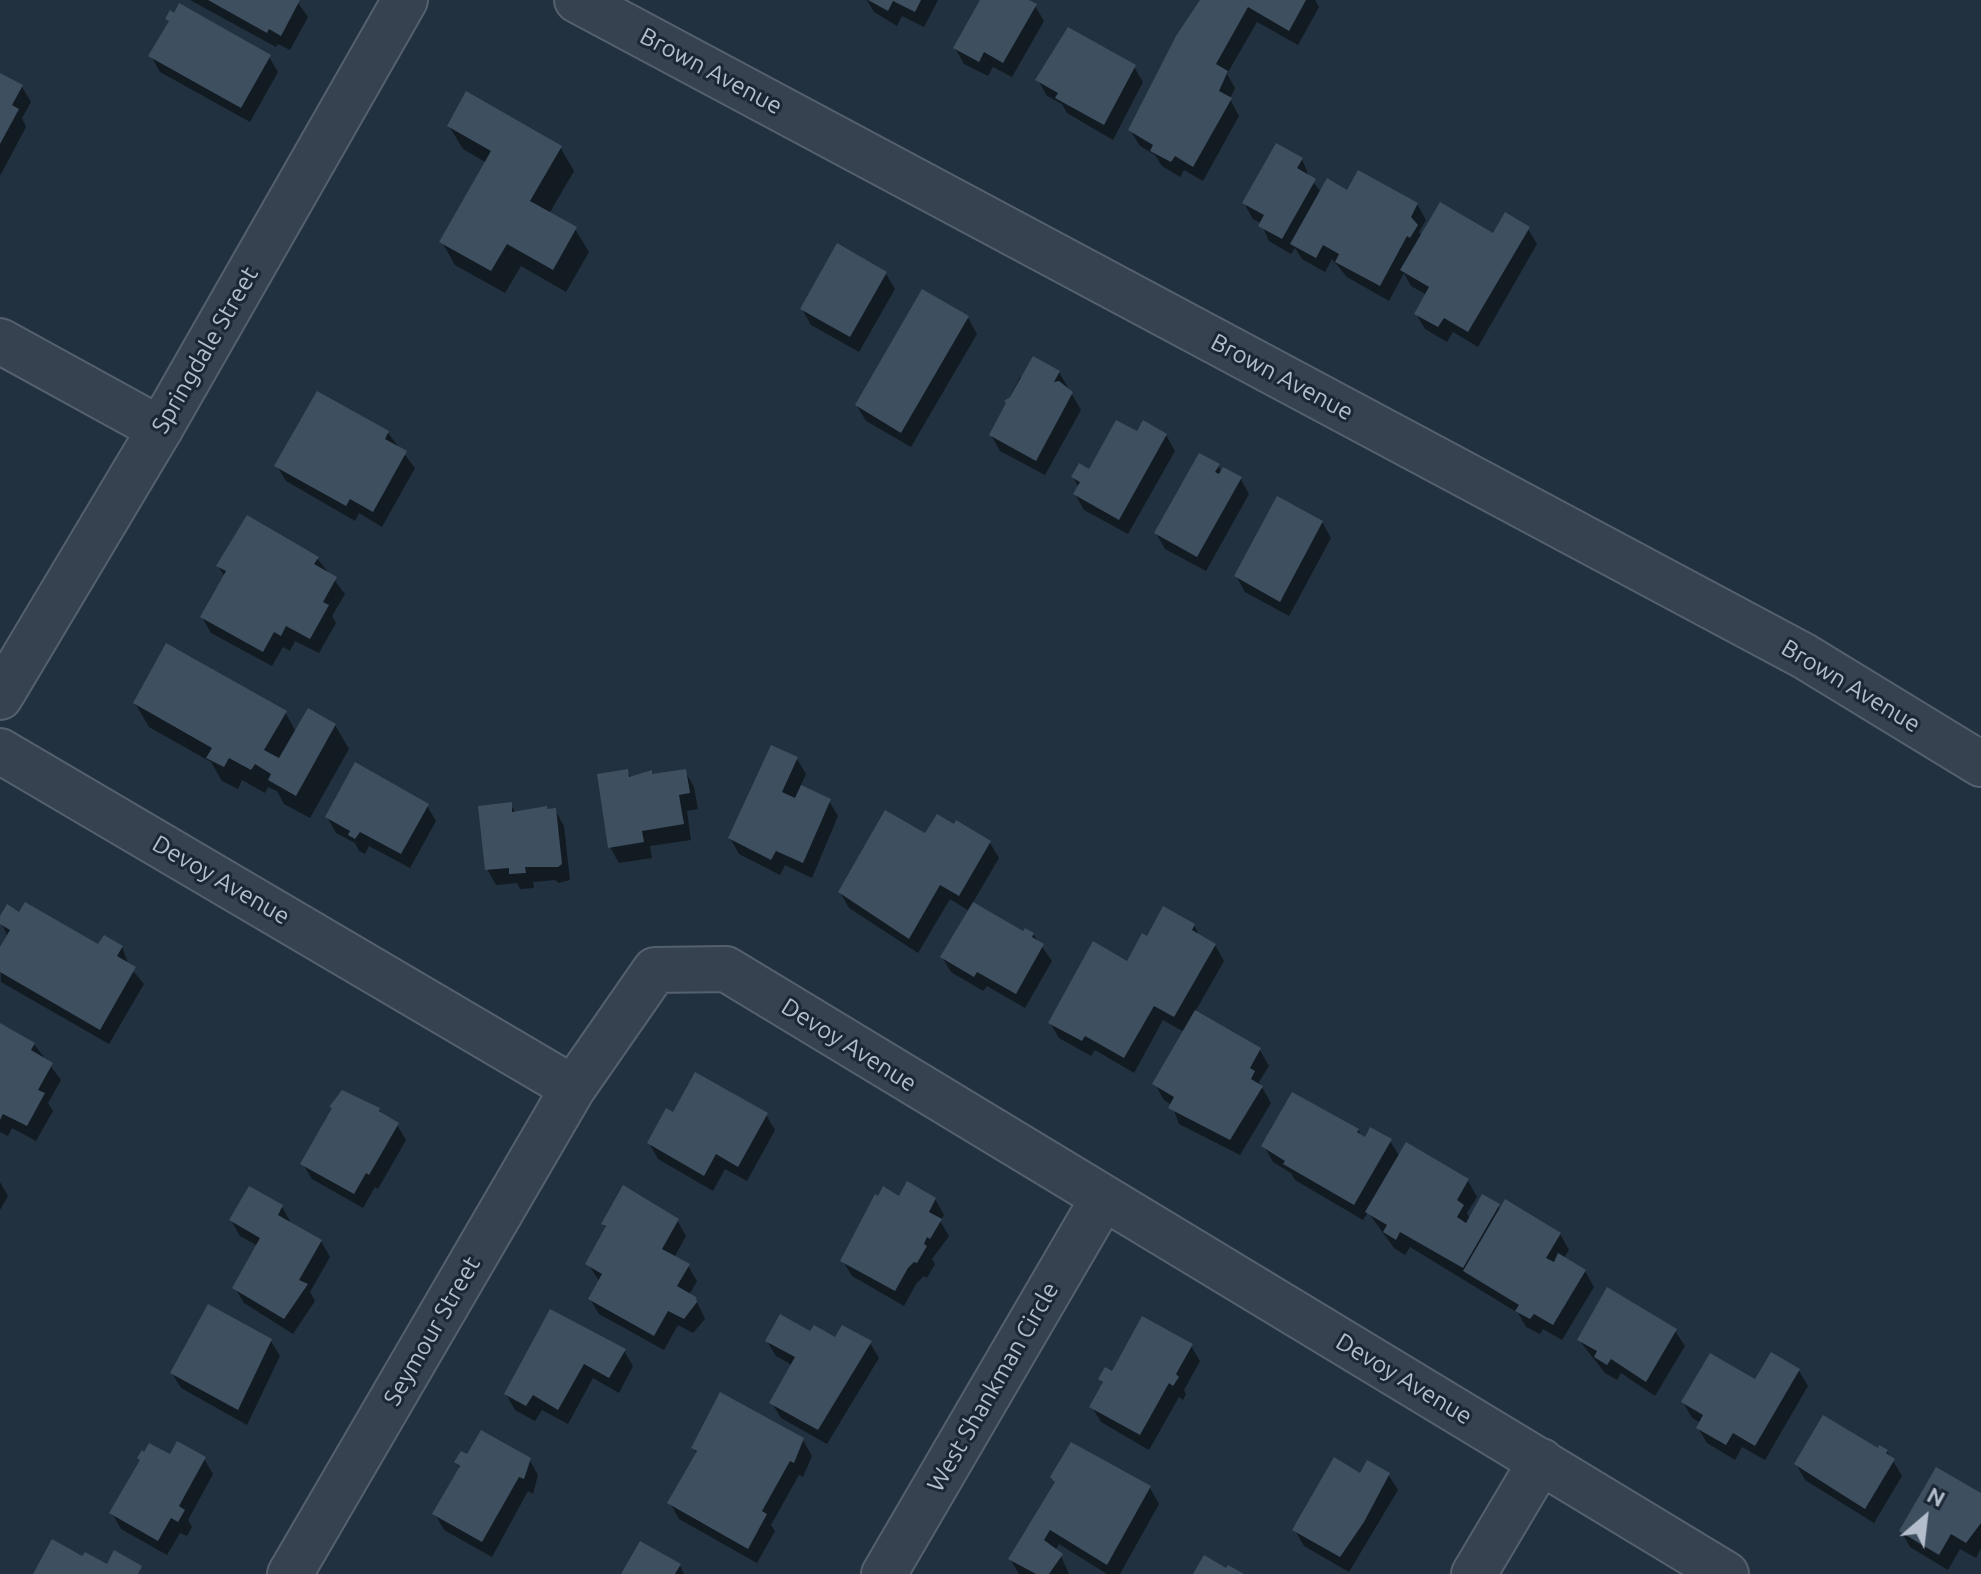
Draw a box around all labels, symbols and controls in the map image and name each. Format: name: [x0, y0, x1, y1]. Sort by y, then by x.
street label: Brown Avenue: [635, 21, 787, 121]
street label: Springdale Street: [146, 262, 264, 438]
street label: Brown Avenue: [1206, 327, 1358, 427]
street label: Brown Avenue: [1776, 633, 1926, 739]
street label: Devoy Avenue: [147, 829, 295, 931]
street label: Devoy Avenue: [776, 992, 922, 1098]
street label: Seymour Street: [378, 1251, 486, 1411]
street label: West Shankman Circle: [921, 1277, 1065, 1497]
street label: Devoy Avenue: [1331, 1327, 1477, 1431]
north arrow: [1885, 1478, 1965, 1558]
text: N: [1923, 1481, 1950, 1511]

